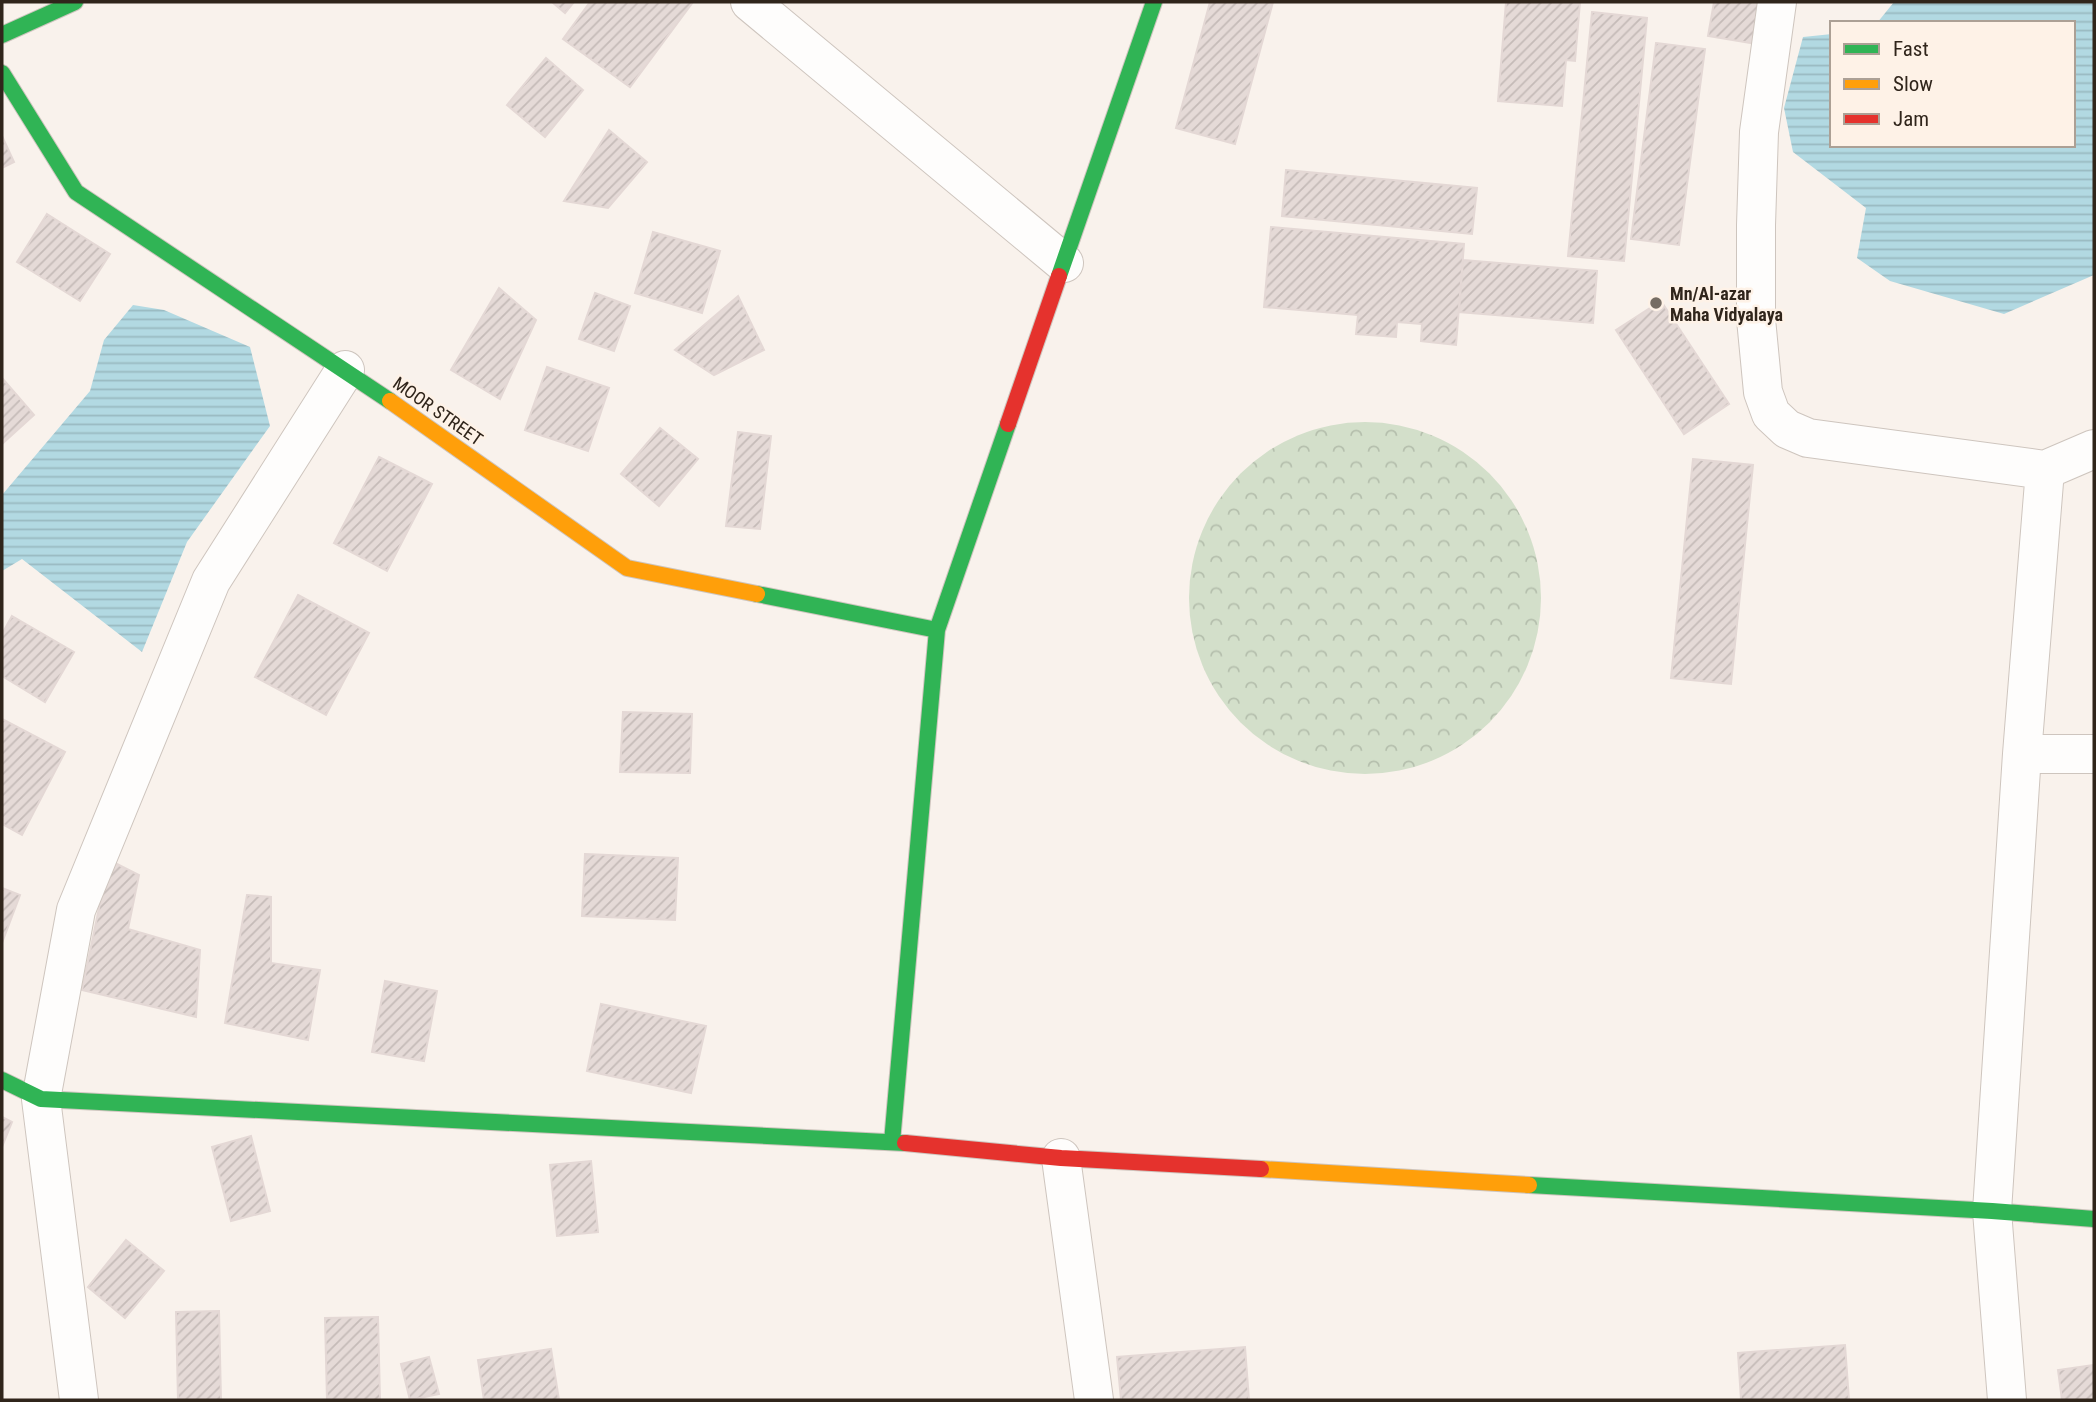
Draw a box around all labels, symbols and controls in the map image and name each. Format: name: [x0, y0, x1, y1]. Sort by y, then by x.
legend: [1830, 21, 2075, 147]
text: Fast: [1893, 37, 1929, 61]
text: Slow: [1893, 72, 1933, 96]
text: Jam: [1893, 107, 1929, 131]
place label: Mn/Al-azar Maha Vidyalaya: [1670, 283, 1783, 325]
marker: Mn/Al-azar Maha Vidyalaya: [1648, 295, 1664, 311]
street label: MOOR STREET: [389, 372, 487, 450]

